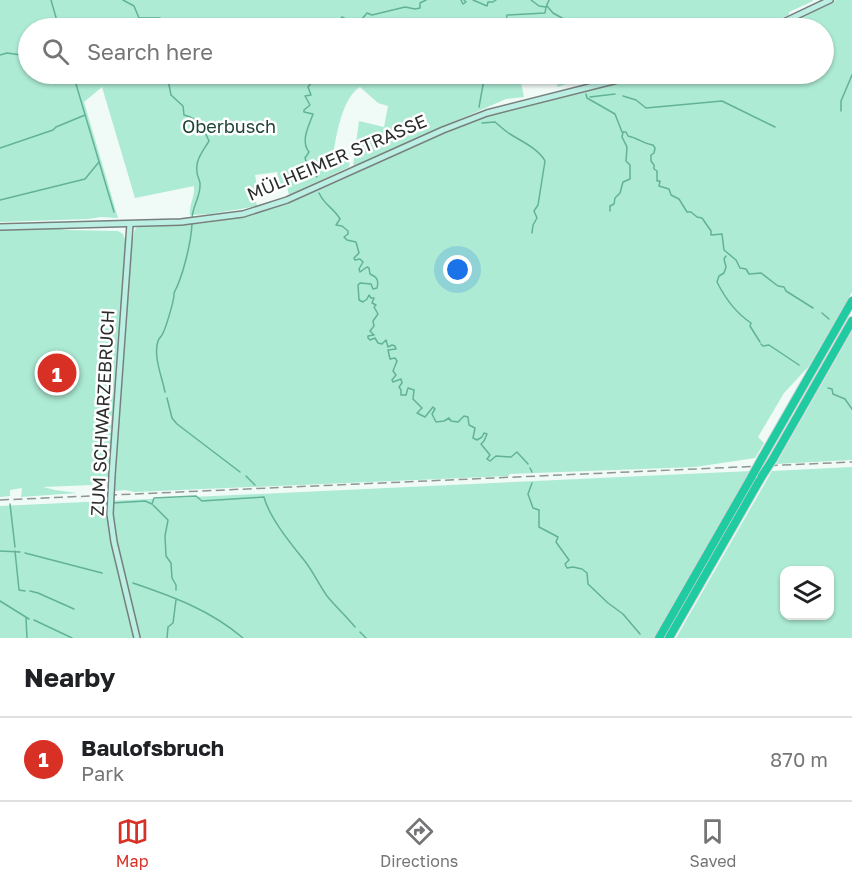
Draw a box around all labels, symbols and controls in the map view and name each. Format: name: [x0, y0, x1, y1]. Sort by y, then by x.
search box: [18, 18, 834, 84]
icon: search: [39, 35, 72, 68]
text: Search here: [87, 38, 213, 65]
street label: MÜLHEIMER STRASSE: [243, 109, 430, 205]
park label: Oberbusch: [182, 115, 276, 137]
your location: [443, 255, 472, 284]
street label: ZUM SCHWARZEBRUCH: [86, 309, 118, 517]
pin: 1: [38, 350, 76, 395]
map controls: [780, 566, 834, 620]
button: layers: [780, 566, 834, 620]
text: Nearby: [24, 662, 115, 693]
text: Baulofsbruch: [81, 734, 224, 761]
text: 1: [38, 747, 49, 771]
text: 870 m: [770, 747, 828, 771]
text: Park: [81, 761, 124, 785]
tab: Map: [116, 815, 149, 871]
tab: Directions: [380, 815, 458, 871]
tab: Saved: [690, 815, 736, 871]

